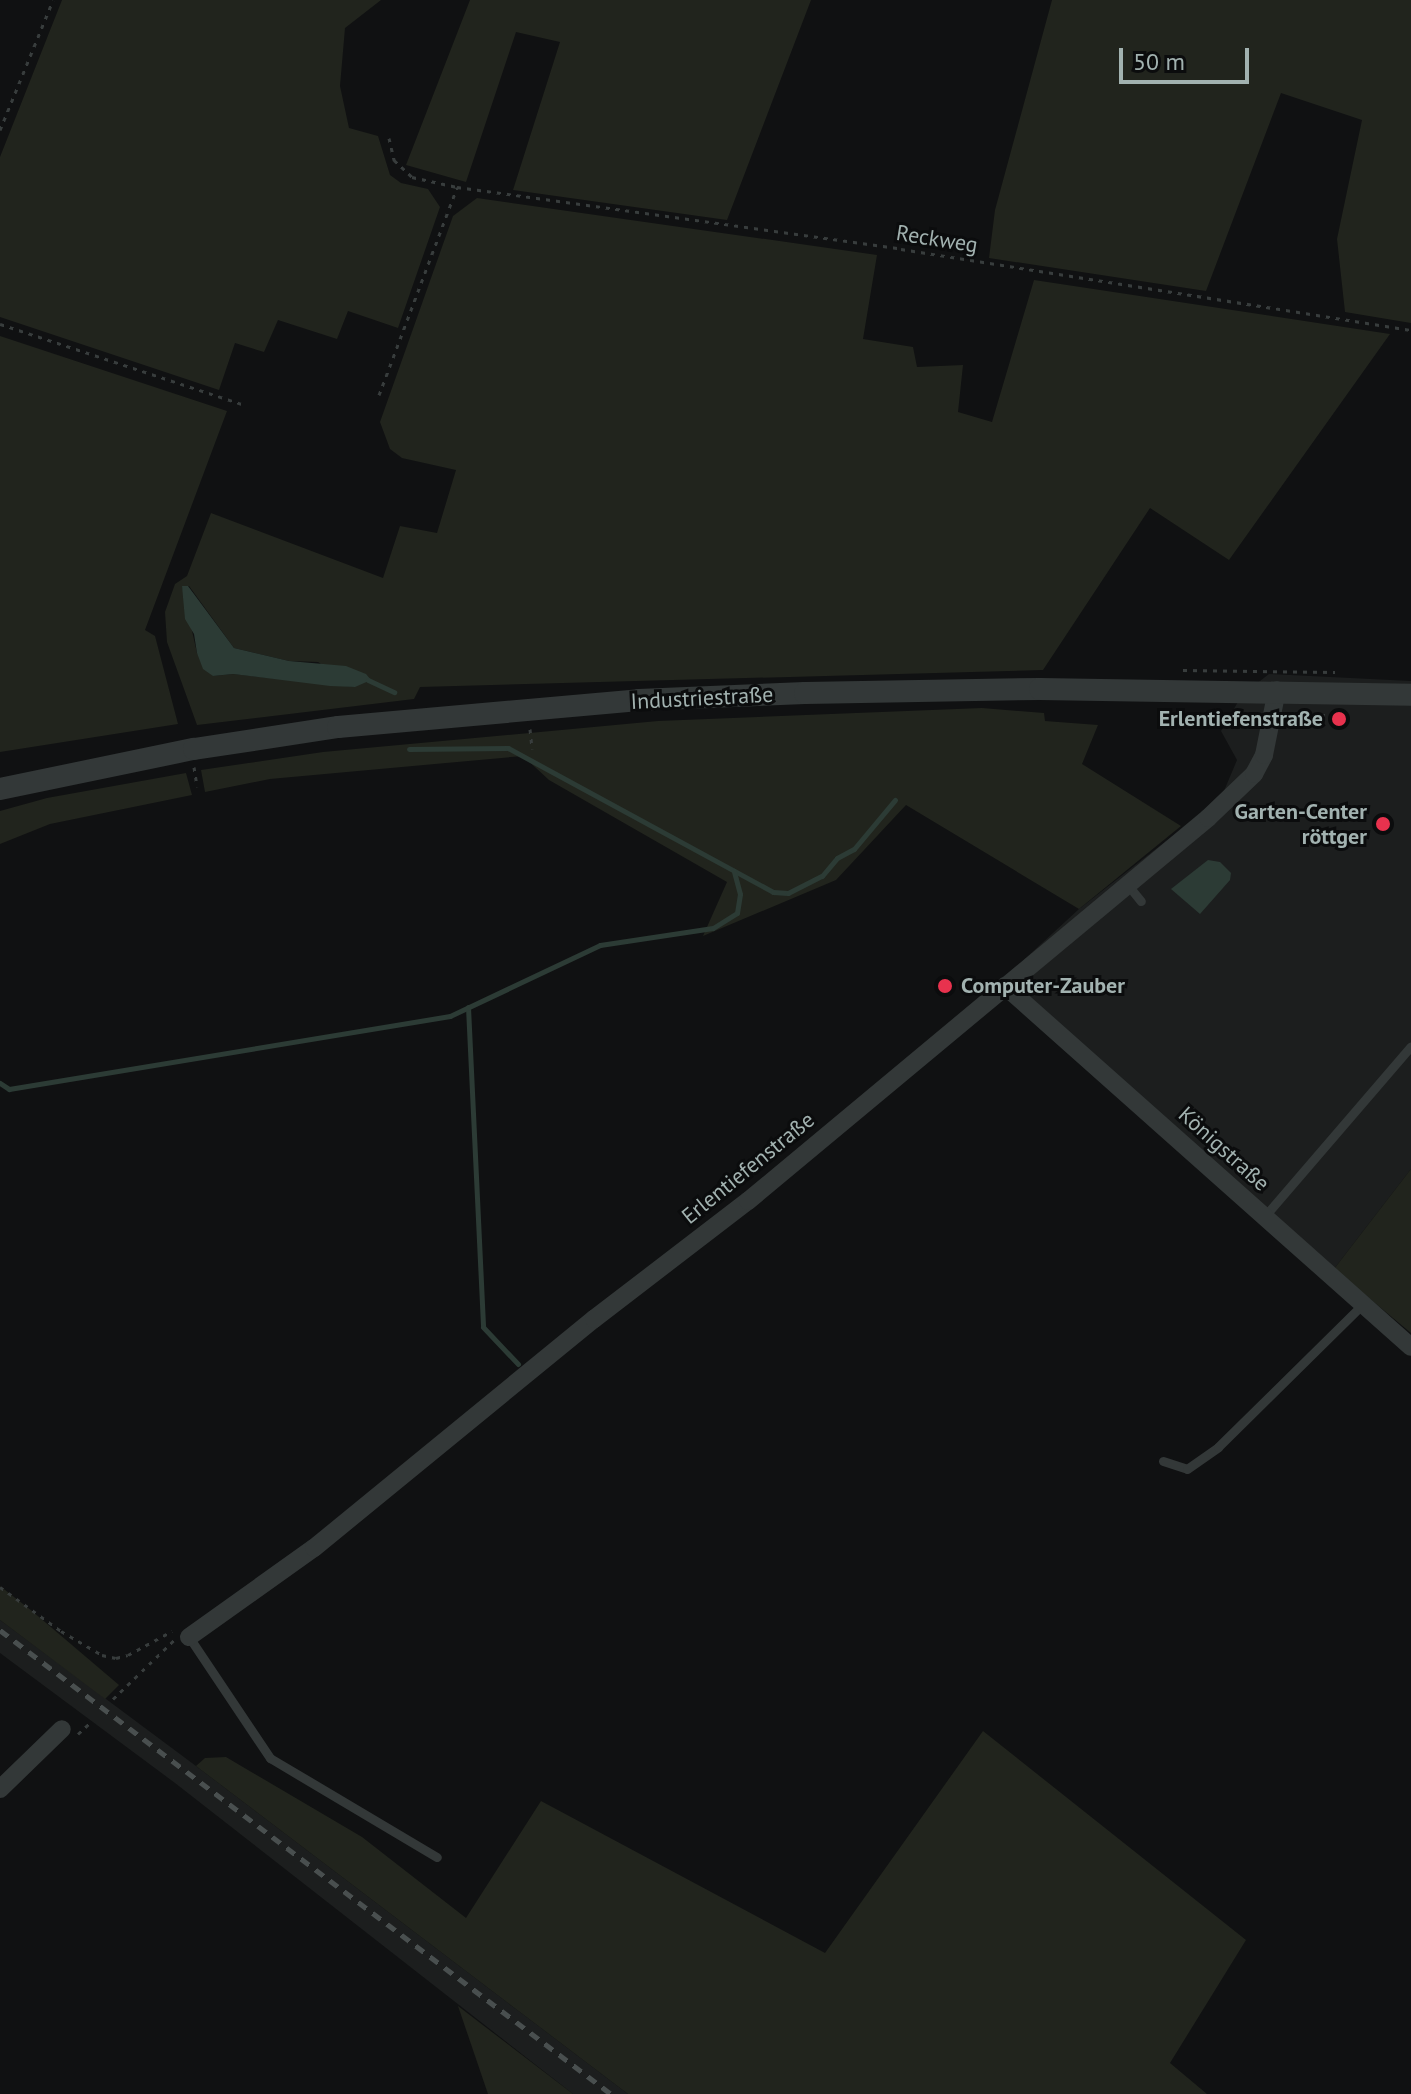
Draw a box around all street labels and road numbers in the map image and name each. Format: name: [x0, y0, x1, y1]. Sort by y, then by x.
street label: Reckweg: [894, 220, 980, 258]
street label: Industriestraße: [630, 681, 774, 715]
street label: Königstraße: [1173, 1101, 1275, 1197]
street label: Erlentiefenstraße: [676, 1107, 820, 1229]

